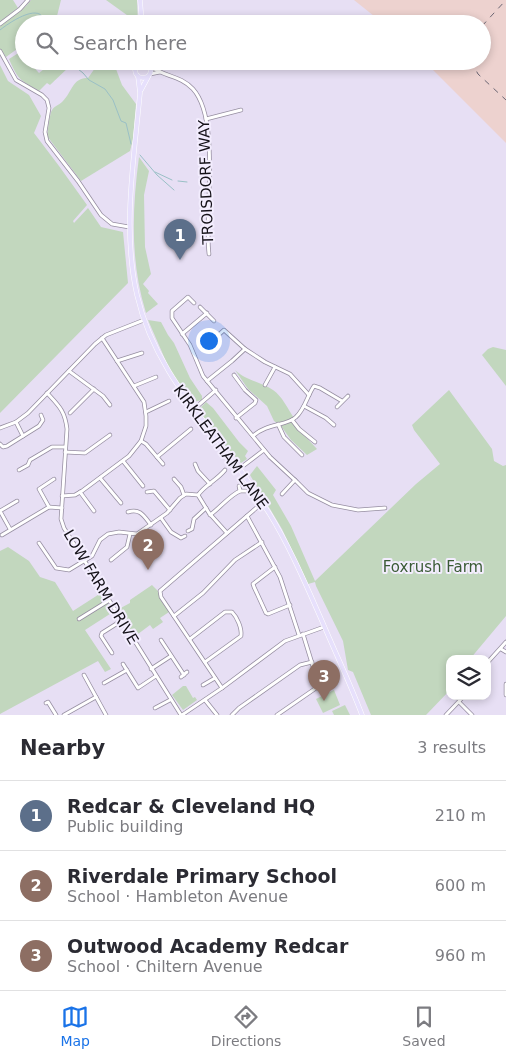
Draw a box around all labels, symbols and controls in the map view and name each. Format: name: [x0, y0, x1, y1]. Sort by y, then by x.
search box: [15, 15, 491, 70]
icon: search: [33, 29, 61, 57]
text: Search here: [73, 32, 187, 54]
street label: TROISDORF WAY: [195, 119, 217, 246]
pin: 1: [164, 219, 196, 260]
your location: [196, 328, 222, 354]
street label: KIRKLEATHAM LANE: [170, 381, 272, 513]
street label: LOW FARM DRIVE: [60, 526, 142, 648]
pin: 2: [132, 529, 164, 570]
park label: Foxrush Farm: [383, 558, 483, 576]
map controls: [446, 655, 491, 700]
button: layers: [446, 655, 491, 700]
pin: 3: [308, 660, 340, 701]
text: Nearby: [20, 736, 105, 760]
text: 3 results: [417, 738, 486, 757]
text: Redcar & Cleveland HQ: [67, 795, 315, 817]
text: 1: [30, 806, 42, 825]
text: 210 m: [435, 806, 486, 825]
text: Public building: [67, 817, 184, 836]
text: Riverdale Primary School: [67, 865, 337, 887]
text: 2: [30, 876, 42, 895]
text: 600 m: [435, 876, 486, 895]
text: School · Hambleton Avenue: [67, 887, 288, 906]
text: Outwood Academy Redcar: [67, 935, 348, 957]
text: 3: [30, 946, 42, 965]
text: 960 m: [435, 946, 486, 965]
text: School · Chiltern Avenue: [67, 957, 263, 976]
tab: Map: [60, 1003, 90, 1049]
tab: Directions: [211, 1003, 281, 1049]
tab: Saved: [402, 1003, 446, 1049]

